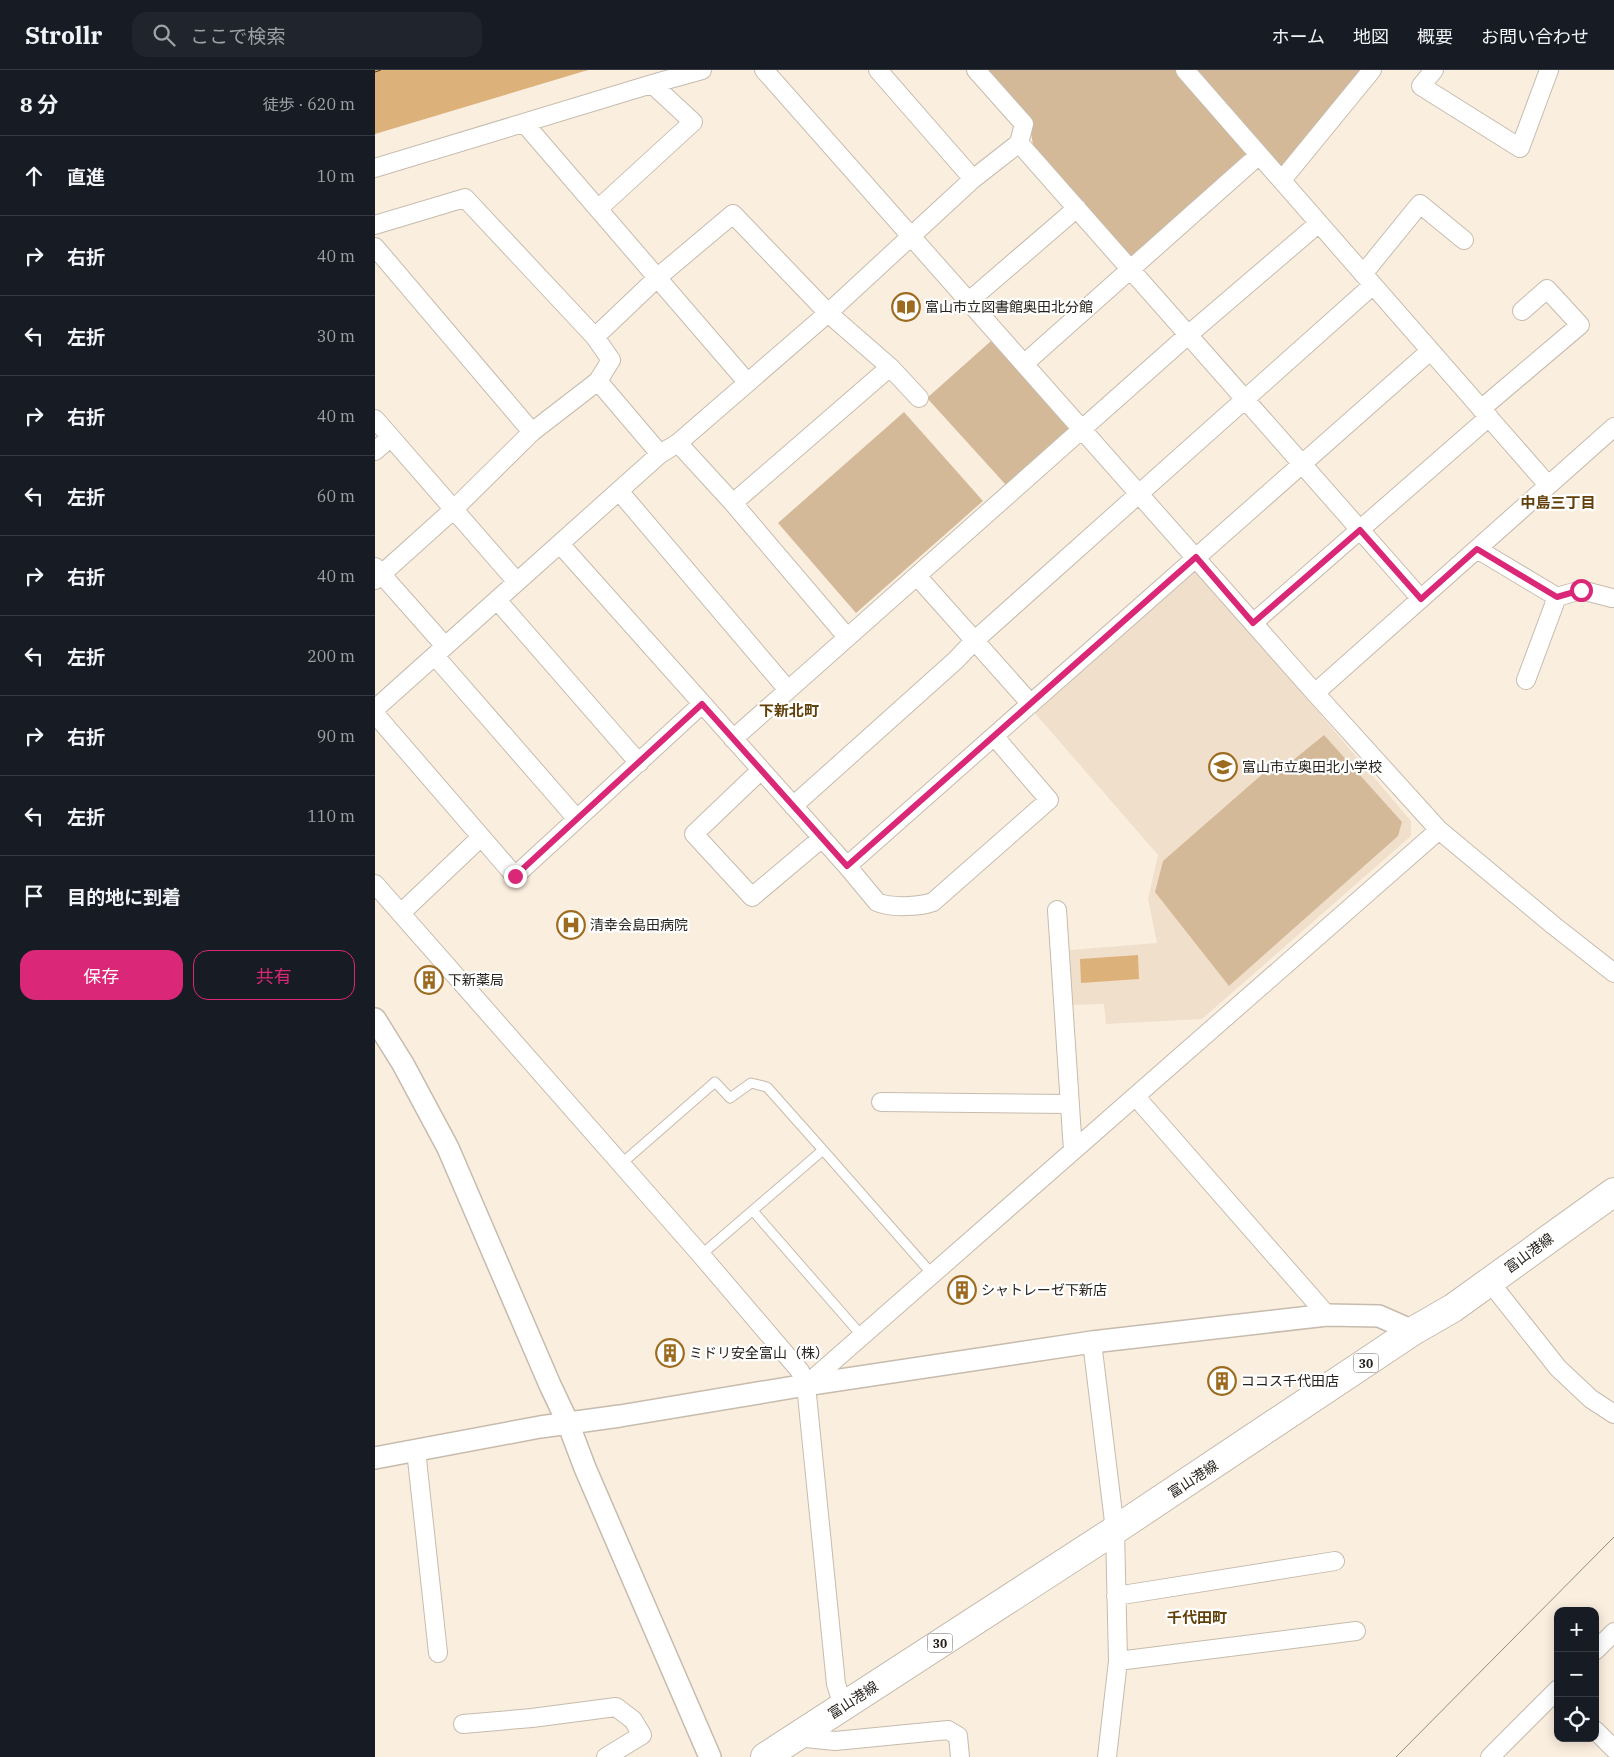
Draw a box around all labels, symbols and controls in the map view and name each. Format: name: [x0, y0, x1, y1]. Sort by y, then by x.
search box: [132, 12, 482, 57]
text: Strollr: [25, 19, 102, 51]
icon: search: [150, 21, 178, 49]
text: ここで検索: [190, 24, 285, 48]
text: ホーム: [1272, 25, 1325, 48]
text: 地図: [1353, 25, 1389, 48]
text: 概要: [1417, 25, 1453, 48]
text: お問い合わせ: [1481, 25, 1589, 48]
text: 8 分: [20, 90, 58, 118]
text: 徒歩 · 620 m: [263, 94, 355, 114]
icon: ahead: [20, 162, 48, 190]
text: 直進: [67, 165, 105, 189]
text: 10 m: [317, 166, 355, 186]
icon: right: [20, 242, 48, 270]
text: 右折: [67, 245, 105, 269]
text: 40 m: [317, 246, 355, 266]
library icon: 富山市立図書館奥田北分館: [891, 292, 921, 322]
place label: 富山市立図書館奥田北分館: [925, 298, 1093, 316]
icon: left: [20, 322, 48, 350]
text: 左折: [67, 325, 105, 349]
text: 30 m: [317, 326, 355, 346]
icon: right: [20, 402, 48, 430]
text: 右折: [67, 405, 105, 429]
text: 40 m: [317, 406, 355, 426]
icon: left: [20, 482, 48, 510]
text: 左折: [67, 485, 105, 509]
text: 60 m: [317, 486, 355, 506]
district label: 中島三丁目: [1520, 493, 1596, 512]
icon: right: [20, 562, 48, 590]
text: 右折: [67, 565, 105, 589]
text: 40 m: [317, 566, 355, 586]
route start: [1570, 579, 1593, 602]
icon: left: [20, 642, 48, 670]
text: 左折: [67, 645, 105, 669]
text: 200 m: [307, 646, 355, 666]
district label: 下新北町: [759, 701, 819, 720]
icon: right: [20, 722, 48, 750]
text: 右折: [67, 725, 105, 749]
text: 90 m: [317, 726, 355, 746]
school or university icon: 富山市立奥田北小学校: [1208, 752, 1238, 782]
place label: 富山市立奥田北小学校: [1242, 758, 1382, 776]
icon: left: [20, 802, 48, 830]
text: 左折: [67, 805, 105, 829]
text: 110 m: [307, 806, 355, 826]
route end: [504, 865, 527, 888]
icon: arrive: [20, 882, 48, 910]
text: 目的地に到着: [67, 885, 181, 909]
hospital icon: 清幸会島田病院: [556, 910, 586, 940]
place label: 清幸会島田病院: [590, 916, 688, 934]
button: 保存: [20, 950, 183, 1000]
button: 共有: [193, 950, 355, 1000]
building icon: 下新薬局: [414, 965, 444, 995]
place label: 下新薬局: [448, 971, 504, 989]
street label: 富山港線: [1501, 1229, 1557, 1277]
building icon: シャトレーゼ下新店: [947, 1275, 977, 1305]
place label: シャトレーゼ下新店: [981, 1281, 1107, 1299]
building icon: ミドリ安全富山（株）: [655, 1338, 685, 1368]
place label: ミドリ安全富山（株）: [689, 1344, 829, 1362]
road number: 30: [1353, 1354, 1379, 1372]
building icon: ココス千代田店: [1207, 1366, 1237, 1396]
place label: ココス千代田店: [1241, 1372, 1339, 1390]
street label: 富山港線: [1165, 1456, 1221, 1502]
map controls: [1554, 1607, 1599, 1742]
button: +: [1554, 1607, 1599, 1652]
district label: 千代田町: [1167, 1608, 1227, 1627]
road number: 30: [927, 1634, 953, 1652]
button: −: [1554, 1652, 1599, 1697]
street label: 富山港線: [825, 1677, 881, 1723]
button: locate: [1554, 1697, 1599, 1742]

